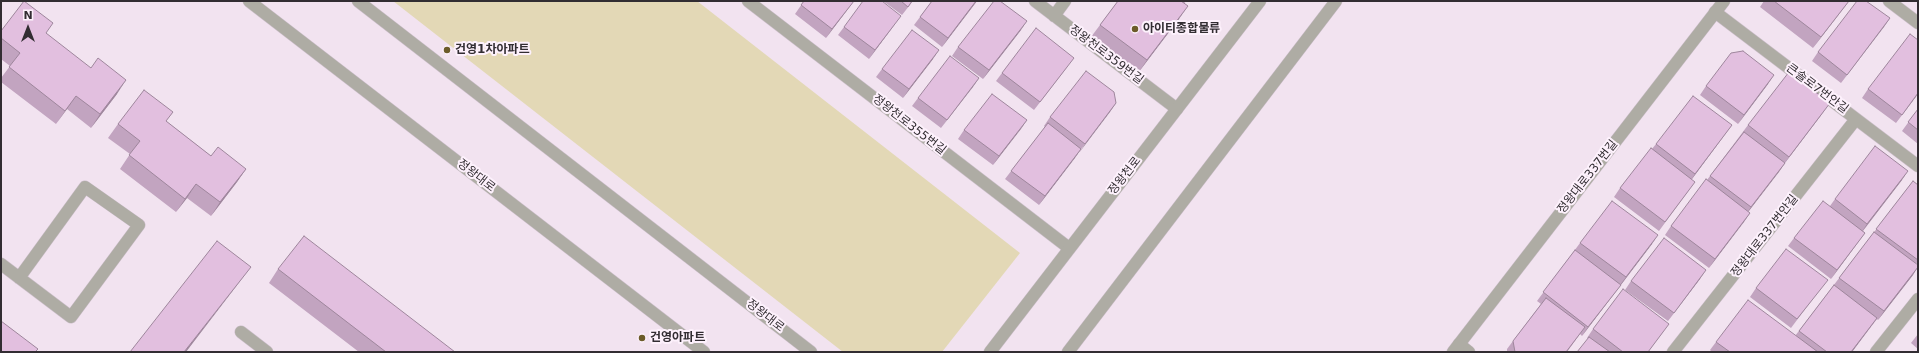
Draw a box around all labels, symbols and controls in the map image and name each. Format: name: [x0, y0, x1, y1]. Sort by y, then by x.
north arrow: [8, 8, 48, 48]
text: N: [23, 9, 33, 22]
street label: 정왕천로359번길: [1066, 22, 1146, 88]
place label: 아이티종합물류: [1143, 22, 1220, 36]
marker: 아이티종합물류: [1130, 24, 1140, 34]
place label: 건영1차아파트: [455, 43, 530, 57]
marker: 건영1차아파트: [442, 45, 452, 55]
street label: 큰솔로7번안길: [1783, 61, 1851, 117]
street label: 정왕천로355번길: [869, 92, 949, 158]
street label: 정왕대로337번길: [1555, 137, 1621, 217]
street label: 정왕천로: [1106, 154, 1144, 198]
street label: 정왕대로: [454, 157, 498, 195]
street label: 정왕대로337번안길: [1728, 192, 1802, 280]
street label: 정왕대로: [743, 297, 787, 335]
place label: 건영아파트: [650, 331, 705, 345]
marker: 건영아파트: [637, 333, 647, 343]

